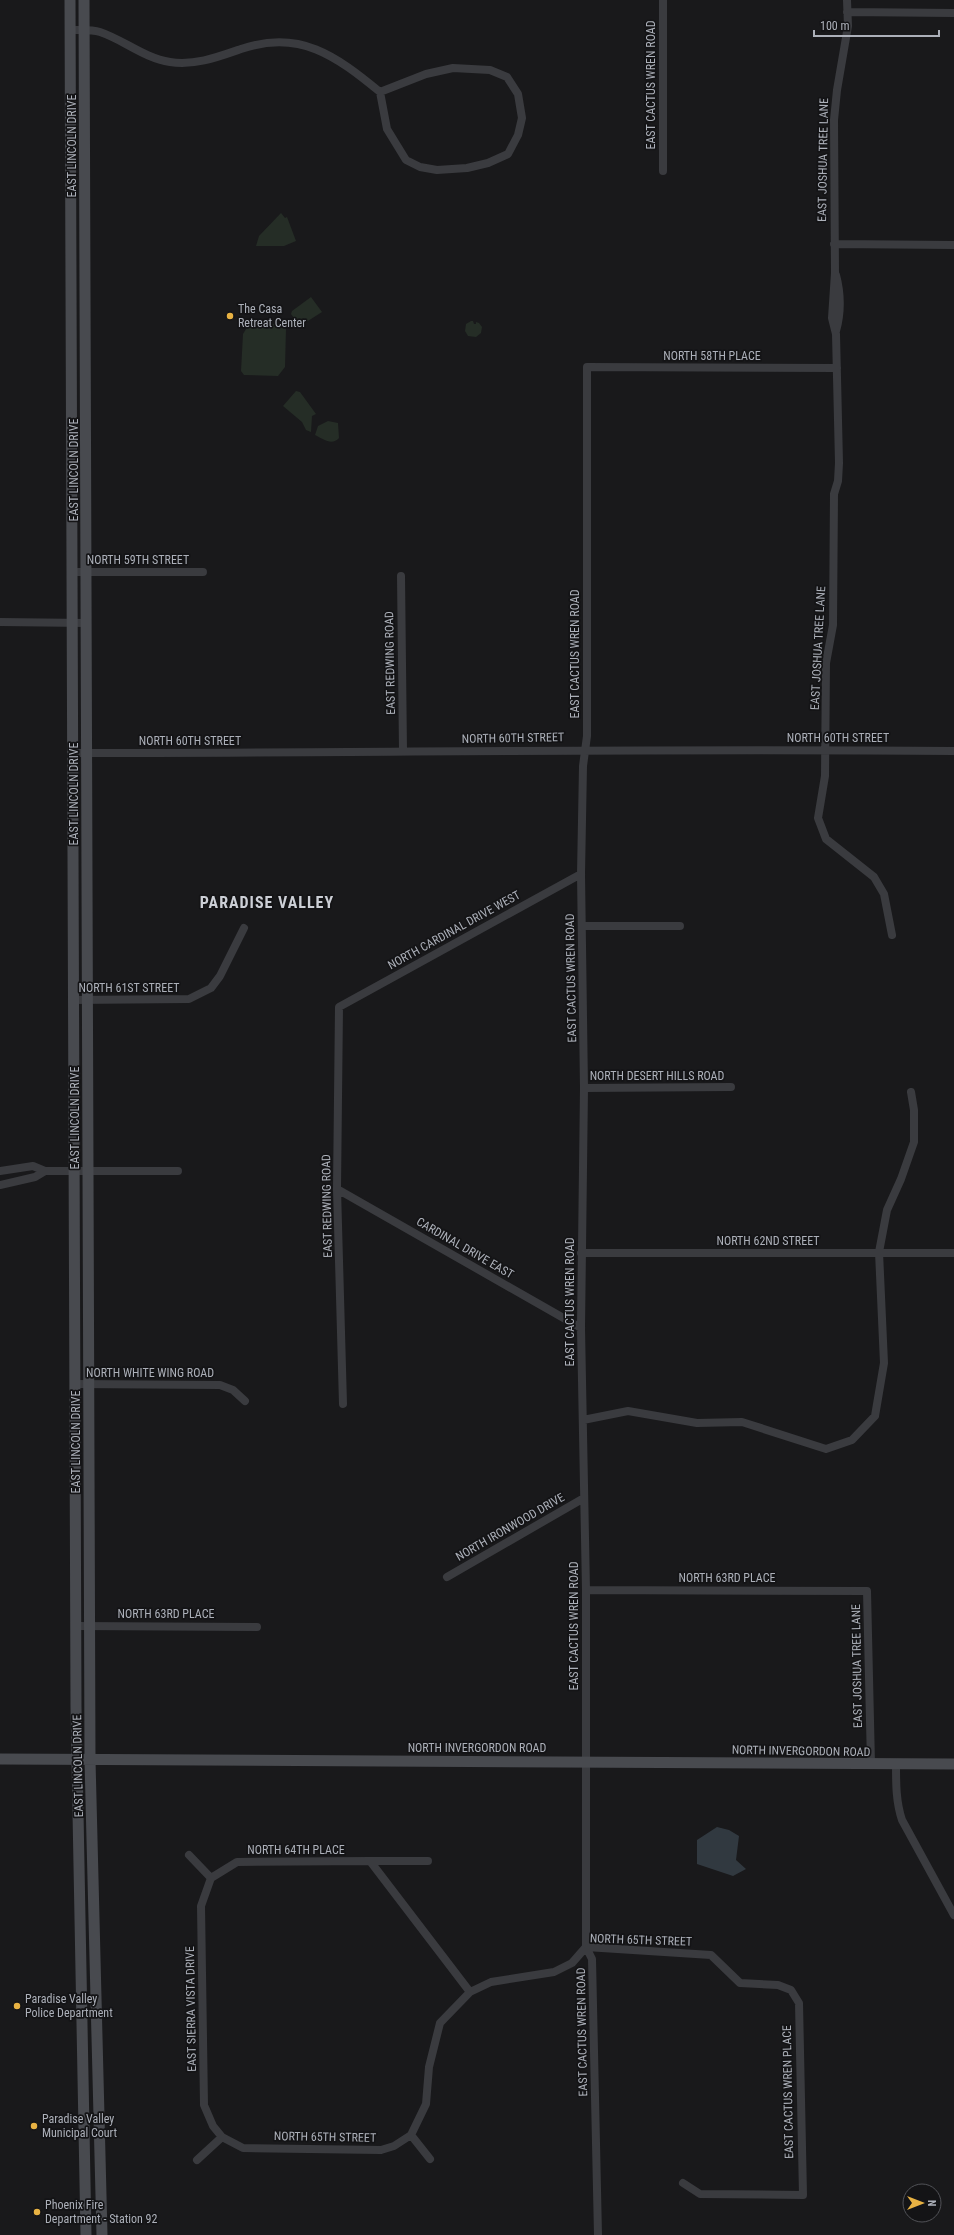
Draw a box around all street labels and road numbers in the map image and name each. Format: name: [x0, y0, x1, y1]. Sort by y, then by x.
street label: EAST CACTUS WREN ROAD: [644, 20, 658, 150]
street label: EAST LINCOLN DRIVE: [65, 95, 79, 197]
street label: EAST JOSHUA TREE LANE: [815, 98, 831, 222]
street label: NORTH 58TH PLACE: [663, 349, 761, 363]
street label: EAST LINCOLN DRIVE: [67, 419, 81, 521]
street label: NORTH 59TH STREET: [87, 553, 189, 567]
street label: EAST JOSHUA TREE LANE: [808, 586, 828, 710]
street label: EAST CACTUS WREN ROAD: [568, 589, 582, 719]
street label: EAST REDWING ROAD: [382, 611, 398, 715]
street label: NORTH 60TH STREET: [462, 730, 564, 746]
street label: NORTH 60TH STREET: [787, 731, 889, 745]
street label: NORTH 60TH STREET: [139, 734, 241, 748]
street label: EAST LINCOLN DRIVE: [67, 743, 81, 845]
street label: NORTH CARDINAL DRIVE WEST: [385, 888, 523, 972]
street label: EAST CACTUS WREN ROAD: [563, 913, 579, 1043]
street label: NORTH 61ST STREET: [79, 981, 179, 995]
street label: EAST LINCOLN DRIVE: [68, 1067, 82, 1169]
street label: NORTH DESERT HILLS ROAD: [590, 1069, 725, 1083]
street label: EAST REDWING ROAD: [319, 1154, 335, 1258]
street label: CARDINAL DRIVE EAST: [414, 1214, 516, 1282]
street label: NORTH 62ND STREET: [716, 1234, 820, 1248]
street label: EAST CACTUS WREN ROAD: [563, 1237, 577, 1367]
street label: NORTH WHITE WING ROAD: [86, 1366, 214, 1380]
street label: EAST LINCOLN DRIVE: [69, 1391, 83, 1493]
street label: NORTH IRONWOOD DRIVE: [453, 1490, 567, 1564]
street label: EAST CACTUS WREN ROAD: [567, 1561, 581, 1691]
street label: NORTH 63RD PLACE: [679, 1571, 775, 1585]
street label: EAST JOSHUA TREE LANE: [849, 1604, 865, 1728]
street label: NORTH 63RD PLACE: [118, 1607, 214, 1621]
street label: EAST LINCOLN DRIVE: [70, 1714, 86, 1818]
street label: NORTH INVERGORDON ROAD: [408, 1741, 546, 1755]
street label: NORTH INVERGORDON ROAD: [732, 1743, 871, 1759]
street label: NORTH 64TH PLACE: [247, 1843, 345, 1857]
street label: NORTH 65TH STREET: [590, 1931, 692, 1949]
street label: EAST SIERRA VISTA DRIVE: [183, 1946, 199, 2072]
street label: EAST CACTUS WREN ROAD: [574, 1967, 590, 2097]
street label: EAST CACTUS WREN PLACE: [780, 2025, 796, 2159]
street label: NORTH 65TH STREET: [274, 2129, 376, 2145]

